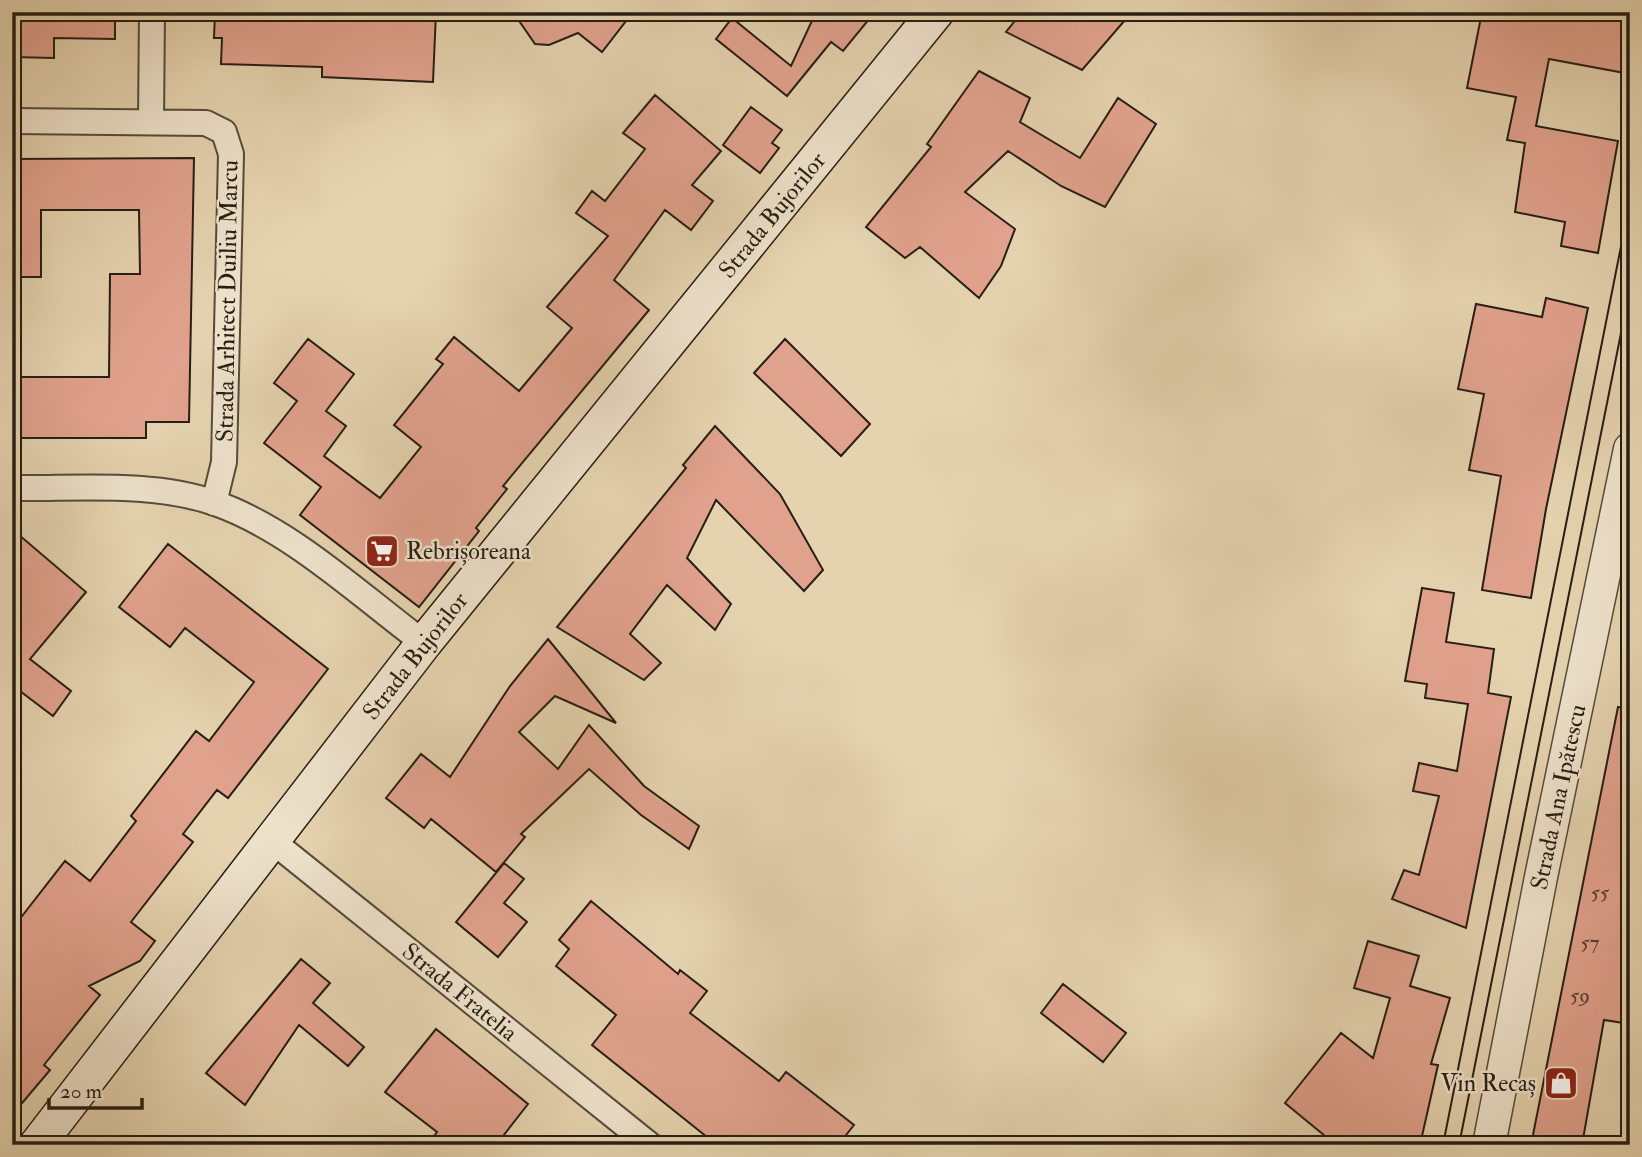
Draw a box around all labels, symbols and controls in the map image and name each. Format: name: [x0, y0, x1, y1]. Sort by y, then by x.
street label: Strada Bujorilor: [712, 146, 833, 285]
street label: Strada Arhitect Duiliu Marcu: [210, 160, 245, 442]
supermarket icon: Rebrișoreana: [363, 532, 401, 570]
place label: Rebrișoreana: [406, 536, 532, 567]
street label: Strada Bujorilor: [356, 586, 475, 726]
street label: Strada Ana Ipătescu: [1524, 701, 1593, 893]
house number: 55: [1591, 879, 1610, 906]
house number: 57: [1581, 929, 1600, 956]
street label: Strada Fratelia: [395, 936, 525, 1049]
house number: 59: [1570, 982, 1590, 1009]
shop icon: Vin Recaș: [1542, 1064, 1580, 1102]
scale bar: [49, 1066, 142, 1110]
place label: Vin Recaș: [1440, 1068, 1536, 1099]
text: 20 m: [60, 1078, 102, 1105]

